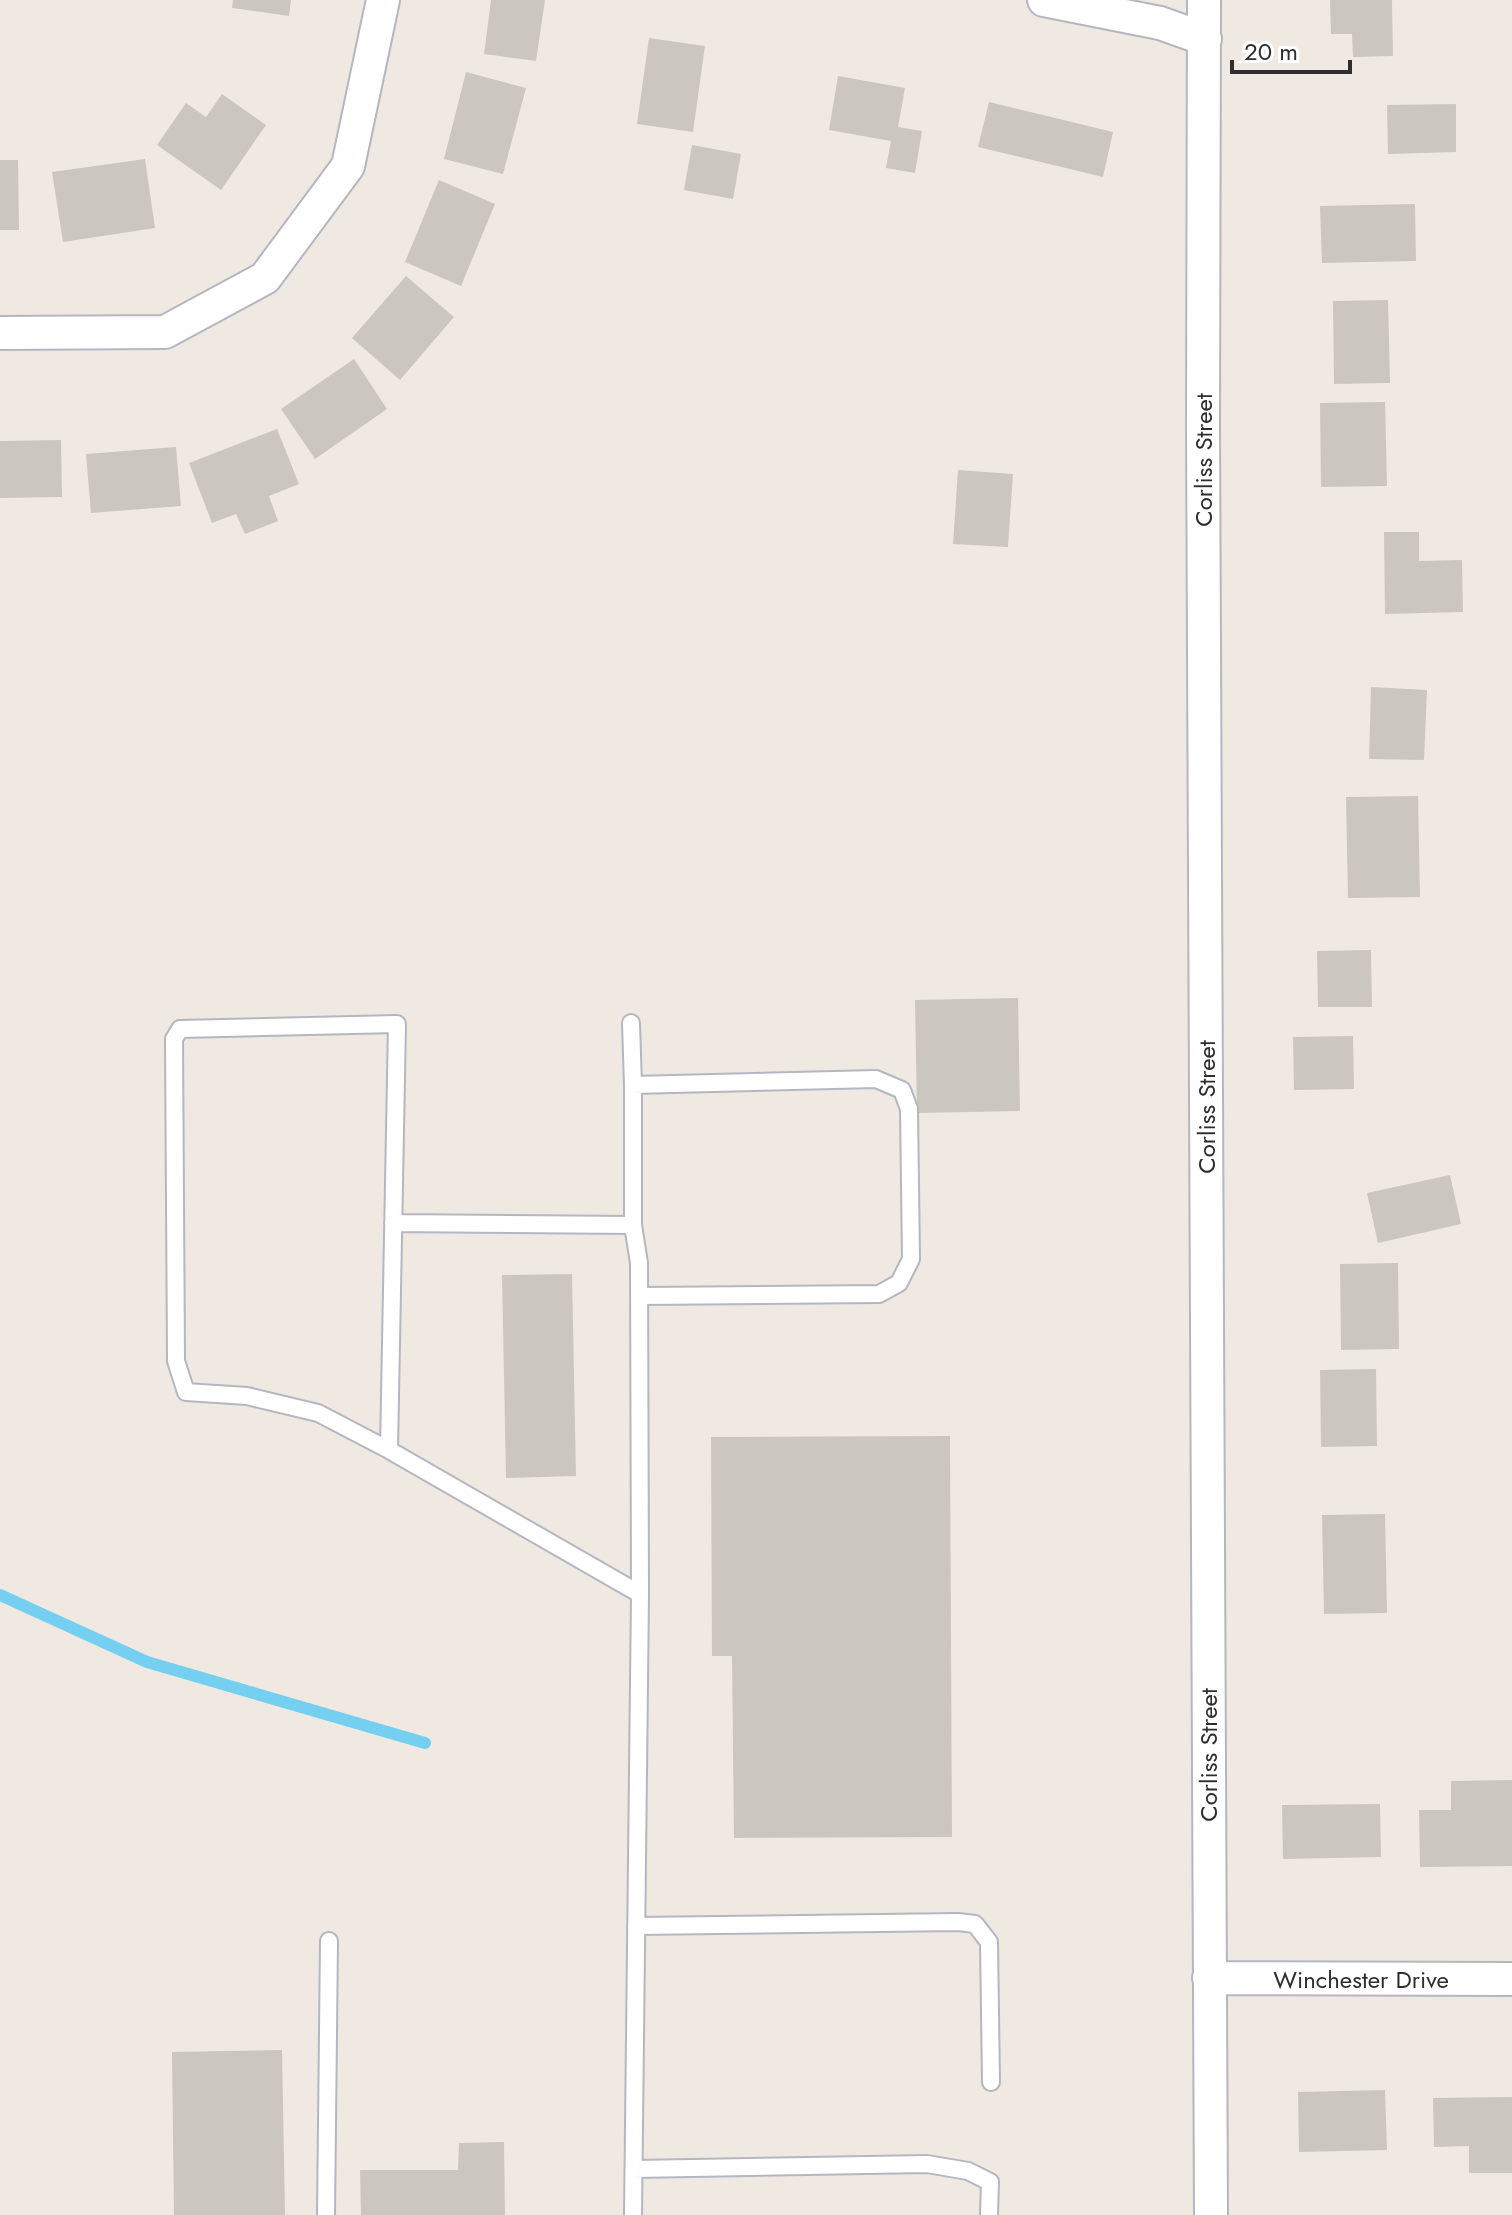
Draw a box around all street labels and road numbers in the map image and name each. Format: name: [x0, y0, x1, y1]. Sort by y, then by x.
street label: Corliss Street: [1186, 393, 1221, 527]
street label: Corliss Street: [1189, 1040, 1224, 1174]
street label: Corliss Street: [1191, 1688, 1226, 1822]
street label: Winchester Drive: [1273, 1962, 1449, 1997]

